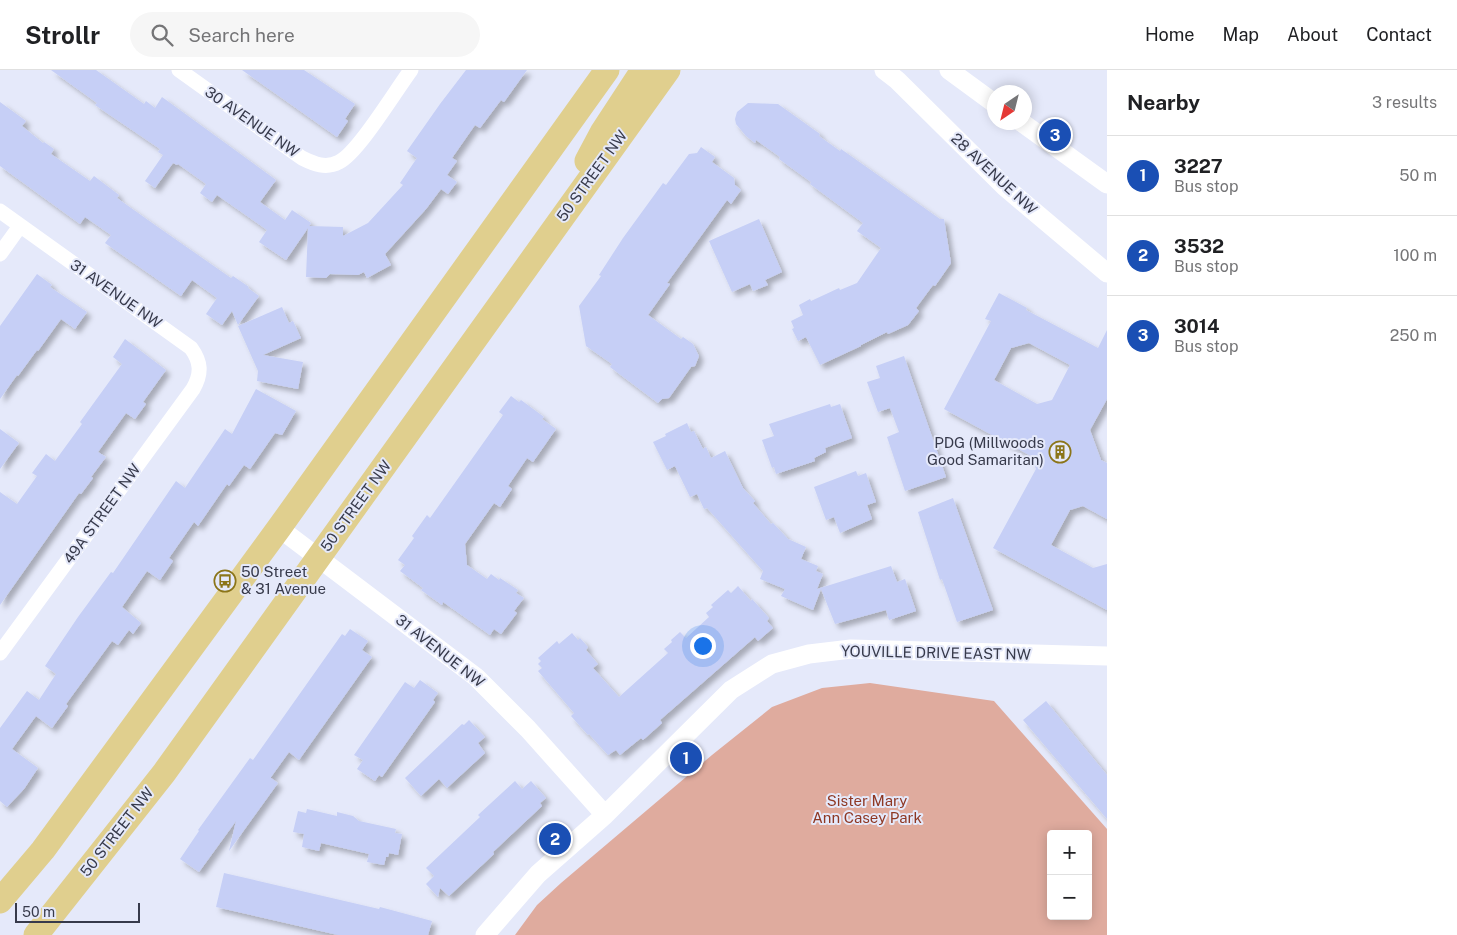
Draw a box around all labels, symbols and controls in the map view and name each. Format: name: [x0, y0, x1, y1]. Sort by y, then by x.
search box: [130, 12, 480, 57]
text: Strollr: [25, 21, 100, 49]
icon: search: [148, 21, 176, 49]
text: Search here: [188, 24, 295, 46]
text: Home: [1145, 24, 1195, 45]
text: Map: [1223, 24, 1259, 45]
text: About: [1287, 24, 1338, 45]
text: Contact: [1366, 24, 1432, 45]
street label: 30 AVENUE NW: [202, 83, 303, 160]
north arrow: [987, 85, 1032, 130]
text: Nearby: [1127, 90, 1200, 115]
text: 3 results: [1372, 93, 1437, 112]
pin: 3: [1039, 116, 1071, 154]
street label: 50 STREET NW: [553, 127, 630, 225]
street label: 28 AVENUE NW: [948, 130, 1041, 218]
text: 3227: [1174, 155, 1223, 177]
text: 1: [1140, 166, 1146, 185]
text: 50 m: [1399, 166, 1437, 185]
text: Bus stop: [1174, 177, 1238, 196]
text: 3532: [1174, 235, 1224, 257]
text: 2: [1138, 246, 1148, 265]
text: 100 m: [1393, 246, 1437, 265]
street label: 31 AVENUE NW: [67, 256, 165, 332]
text: Bus stop: [1174, 257, 1238, 276]
text: 3014: [1174, 315, 1219, 337]
text: 3: [1138, 326, 1148, 345]
text: 250 m: [1390, 326, 1437, 345]
text: Bus stop: [1174, 337, 1238, 356]
place label: PDG (Millwoods Good Samaritan): [927, 434, 1044, 468]
building icon: PDG (Millwoods Good Samaritan): [1048, 440, 1072, 464]
street label: 50 STREET NW: [317, 457, 394, 555]
street label: 49A STREET NW: [60, 461, 143, 567]
place label: 50 Street & 31 Avenue: [241, 563, 326, 597]
bus stop icon: 50 Street & 31 Avenue: [213, 569, 237, 593]
street label: 31 AVENUE NW: [393, 611, 488, 691]
your location: [690, 633, 716, 659]
street label: YOUVILLE DRIVE EAST NW: [841, 642, 1031, 663]
pin: 1: [670, 739, 702, 777]
street label: 50 STREET NW: [77, 784, 157, 880]
park label: Sister Mary Ann Casey Park: [812, 792, 922, 826]
pin: 2: [539, 820, 571, 858]
map controls: [1047, 830, 1092, 920]
button: +: [1047, 830, 1092, 875]
button: −: [1047, 875, 1092, 920]
scale bar: [15, 900, 140, 923]
text: 50 m: [22, 904, 55, 920]

